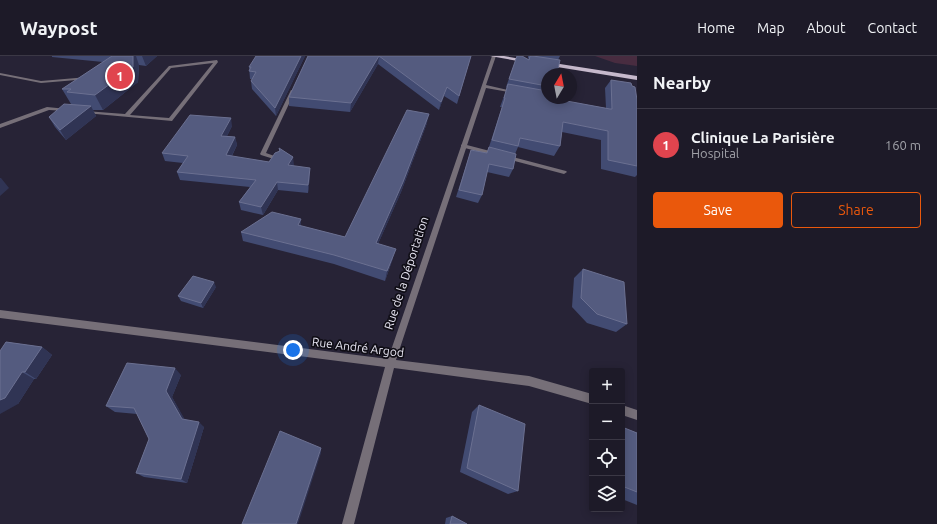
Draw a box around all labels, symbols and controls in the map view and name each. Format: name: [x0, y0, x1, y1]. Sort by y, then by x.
text: Waypost: [20, 17, 98, 39]
text: Home: [697, 20, 735, 36]
text: Map: [757, 20, 785, 36]
text: About: [807, 20, 846, 36]
text: Contact: [868, 20, 917, 36]
pin: 1: [107, 61, 133, 91]
north arrow: [541, 68, 577, 104]
text: Nearby: [653, 73, 711, 92]
text: Clinique La Parisière: [691, 129, 835, 146]
text: 1: [662, 138, 670, 152]
text: 160 m: [885, 138, 921, 152]
text: Hospital: [691, 146, 739, 160]
button: Save: [653, 192, 783, 228]
button: Share: [791, 192, 921, 228]
street label: Rue de la Déportation: [382, 215, 430, 331]
street label: Rue André Argod: [311, 335, 405, 359]
your location: [283, 340, 303, 360]
map controls: [589, 368, 625, 512]
button: +: [589, 368, 625, 404]
button: −: [589, 404, 625, 440]
button: locate: [589, 440, 625, 476]
button: layers: [589, 476, 625, 512]

